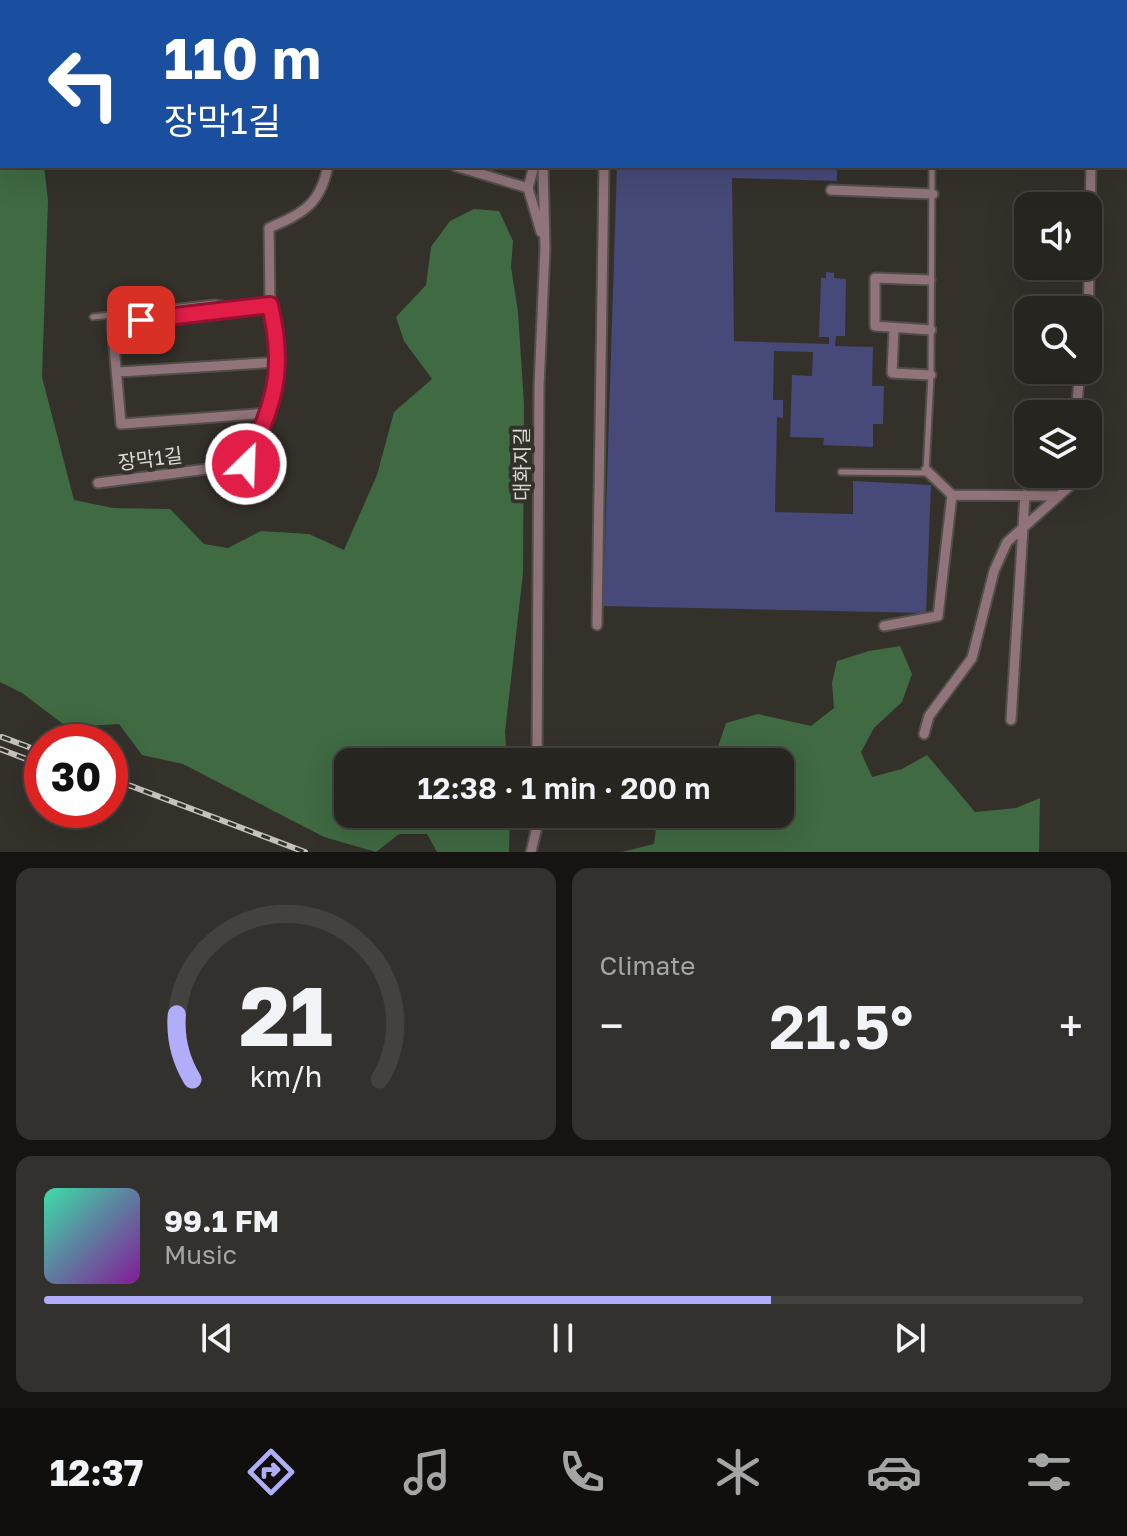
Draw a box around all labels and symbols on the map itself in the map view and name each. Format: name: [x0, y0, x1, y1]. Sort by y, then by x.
pin: [107, 286, 175, 354]
position arrow: [204, 422, 288, 506]
street label: 대화지길: [509, 427, 533, 501]
street label: 장막1길: [116, 442, 184, 474]
speed limit sign: 30: [24, 724, 128, 828]

